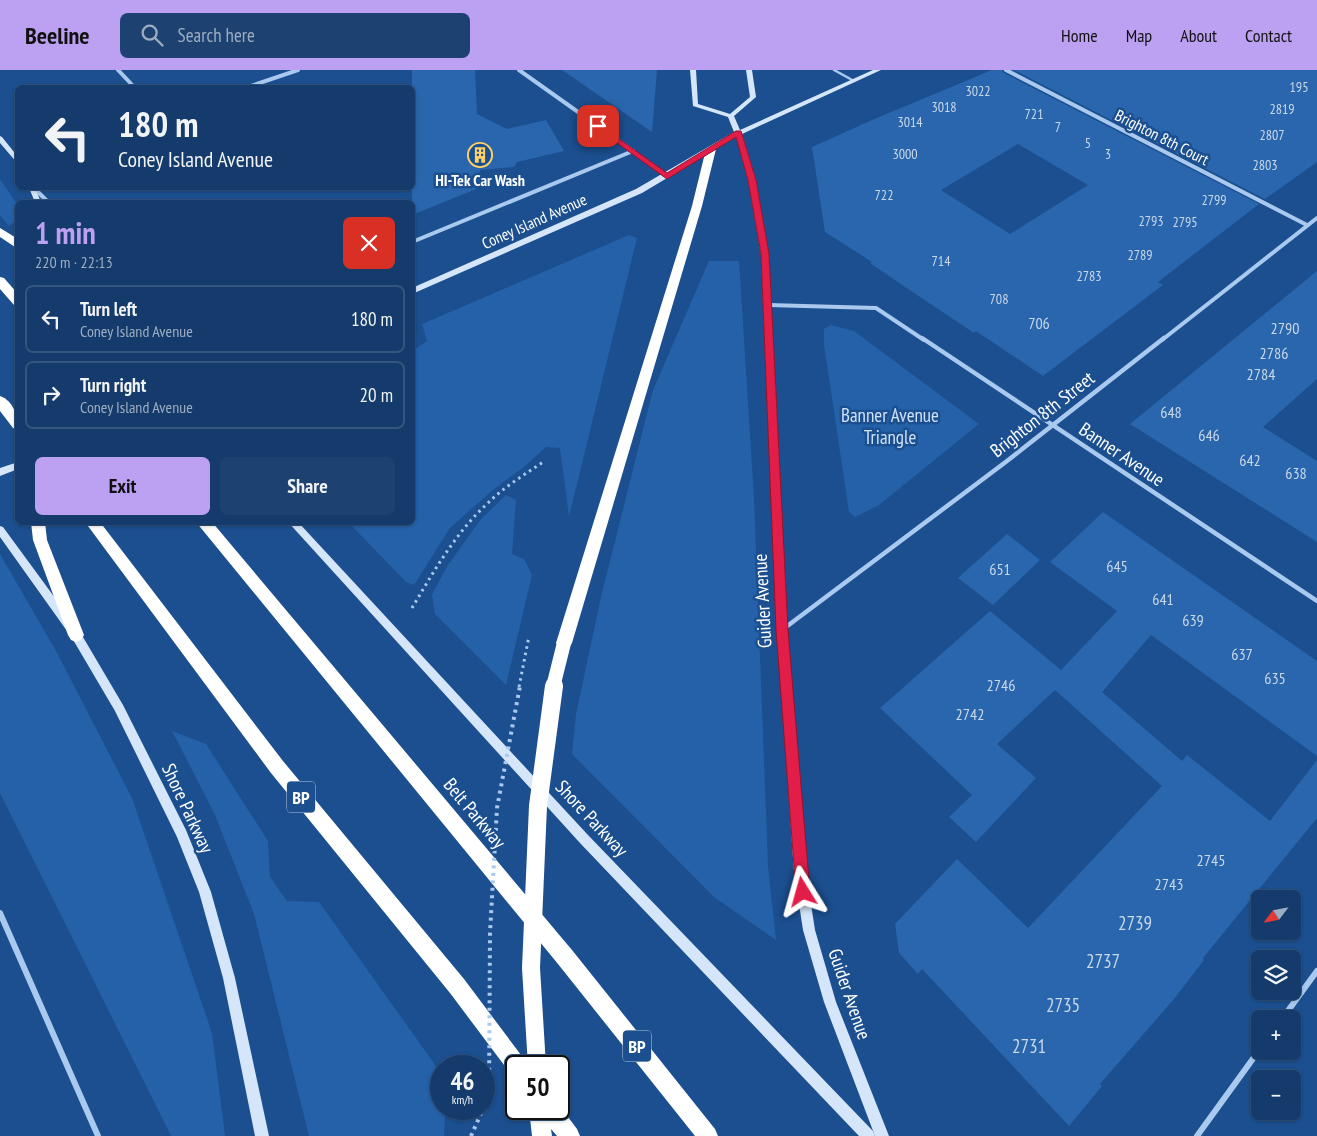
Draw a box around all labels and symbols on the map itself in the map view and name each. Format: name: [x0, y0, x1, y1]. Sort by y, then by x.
house number: 195: [1290, 78, 1308, 96]
house number: 3022: [965, 82, 991, 100]
house number: 3018: [931, 98, 957, 116]
house number: 2819: [1269, 100, 1295, 118]
pin: [577, 105, 619, 147]
house number: 721: [1025, 105, 1043, 123]
street label: Brighton 8th Court: [1112, 105, 1213, 170]
house number: 3014: [897, 113, 923, 131]
house number: 7: [1055, 118, 1061, 136]
house number: 2807: [1259, 126, 1285, 144]
house number: 5: [1085, 134, 1091, 152]
building icon: HI-Tek Car Wash: [467, 142, 493, 168]
house number: 3000: [892, 145, 918, 163]
house number: 3: [1105, 145, 1111, 163]
house number: 2803: [1252, 156, 1278, 174]
place label: HI-Tek Car Wash: [435, 170, 525, 190]
house number: 722: [875, 186, 893, 204]
street label: Coney Island Avenue: [478, 189, 590, 253]
house number: 2799: [1201, 191, 1227, 209]
house number: 2793: [1138, 212, 1164, 230]
house number: 2795: [1172, 213, 1198, 231]
house number: 2789: [1127, 246, 1153, 264]
house number: 714: [932, 252, 951, 270]
house number: 2783: [1076, 267, 1102, 285]
house number: 708: [990, 290, 1008, 308]
house number: 706: [1028, 313, 1050, 333]
house number: 2790: [1271, 318, 1299, 338]
house number: 2786: [1260, 343, 1288, 363]
house number: 2784: [1247, 364, 1275, 384]
street label: Brighton 8th Street: [985, 365, 1100, 462]
house number: 648: [1160, 402, 1182, 422]
park label: Banner Avenue Triangle: [841, 403, 939, 449]
street label: Banner Avenue: [1075, 417, 1169, 491]
house number: 646: [1198, 425, 1220, 445]
house number: 642: [1239, 450, 1261, 470]
house number: 638: [1285, 463, 1307, 483]
street label: Guider Avenue: [748, 553, 776, 649]
house number: 645: [1106, 556, 1128, 576]
house number: 651: [989, 559, 1011, 579]
house number: 641: [1152, 589, 1174, 609]
house number: 639: [1182, 610, 1204, 630]
house number: 637: [1231, 644, 1253, 664]
house number: 635: [1264, 668, 1286, 688]
house number: 2746: [987, 675, 1015, 695]
house number: 2742: [956, 704, 984, 724]
street label: Shore Parkway: [157, 759, 220, 857]
street label: Belt Parkway: [439, 773, 512, 854]
street label: Shore Parkway: [550, 775, 634, 862]
road number: BP: [287, 782, 315, 812]
house number: 2745: [1197, 850, 1225, 870]
position arrow: [776, 865, 828, 917]
house number: 2743: [1155, 874, 1183, 894]
north arrow: [1251, 890, 1301, 940]
house number: 2739: [1118, 911, 1152, 935]
street label: Guider Avenue: [823, 945, 877, 1043]
house number: 2737: [1086, 949, 1120, 973]
house number: 2735: [1046, 993, 1080, 1017]
road number: BP: [623, 1030, 651, 1061]
house number: 2731: [1012, 1034, 1046, 1058]
speed limit sign: 50: [505, 1055, 570, 1120]

